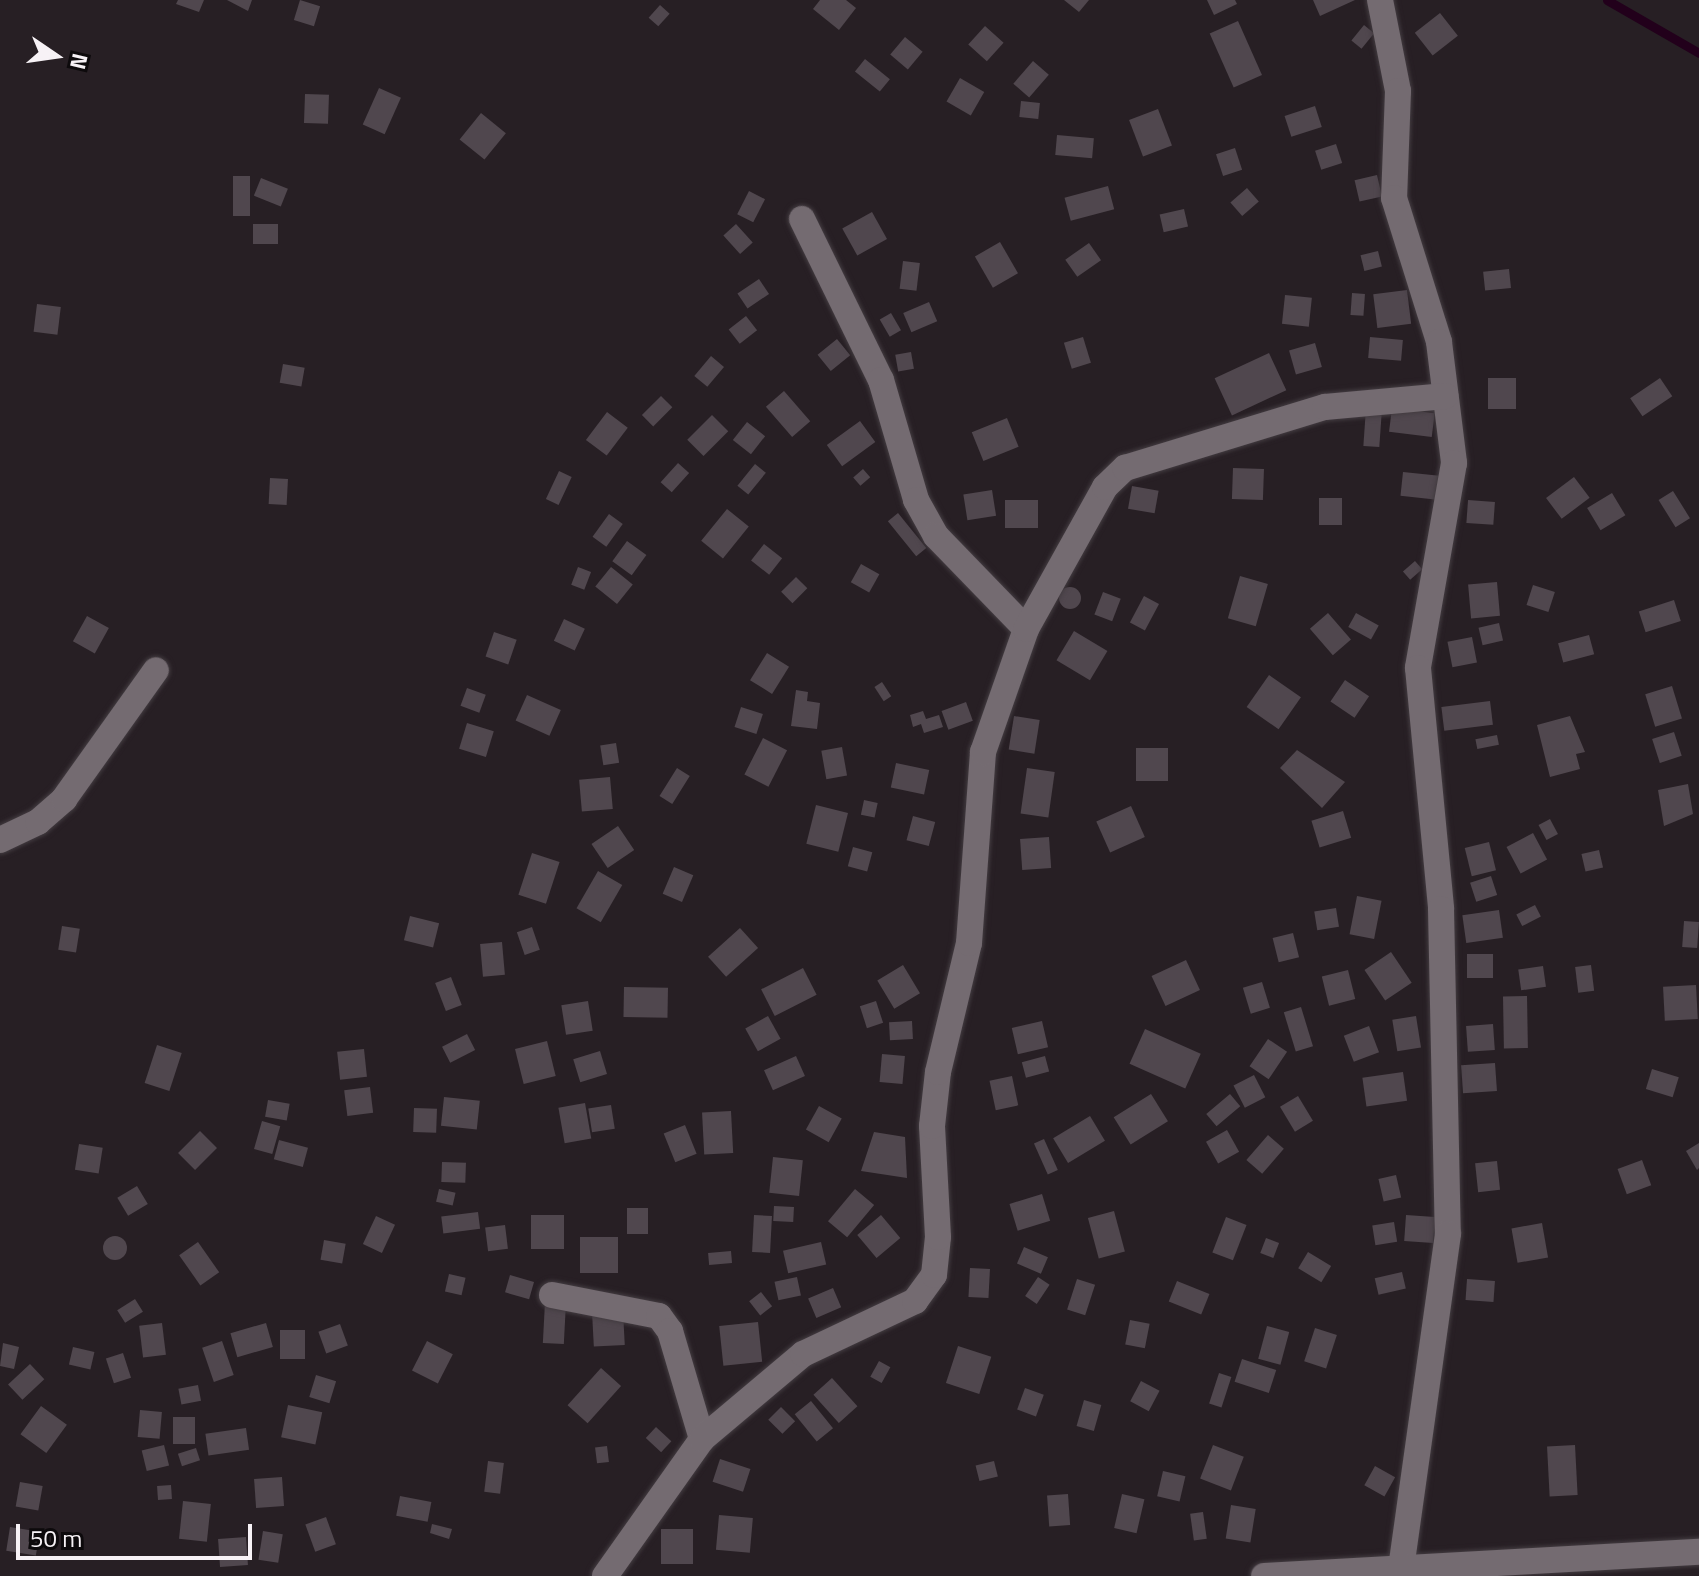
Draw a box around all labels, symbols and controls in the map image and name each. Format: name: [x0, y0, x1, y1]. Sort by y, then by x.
north arrow: [16, 16, 96, 96]
text: N: [61, 50, 98, 73]
scale bar: [20, 1508, 256, 1558]
text: 50 m: [30, 1520, 82, 1556]

